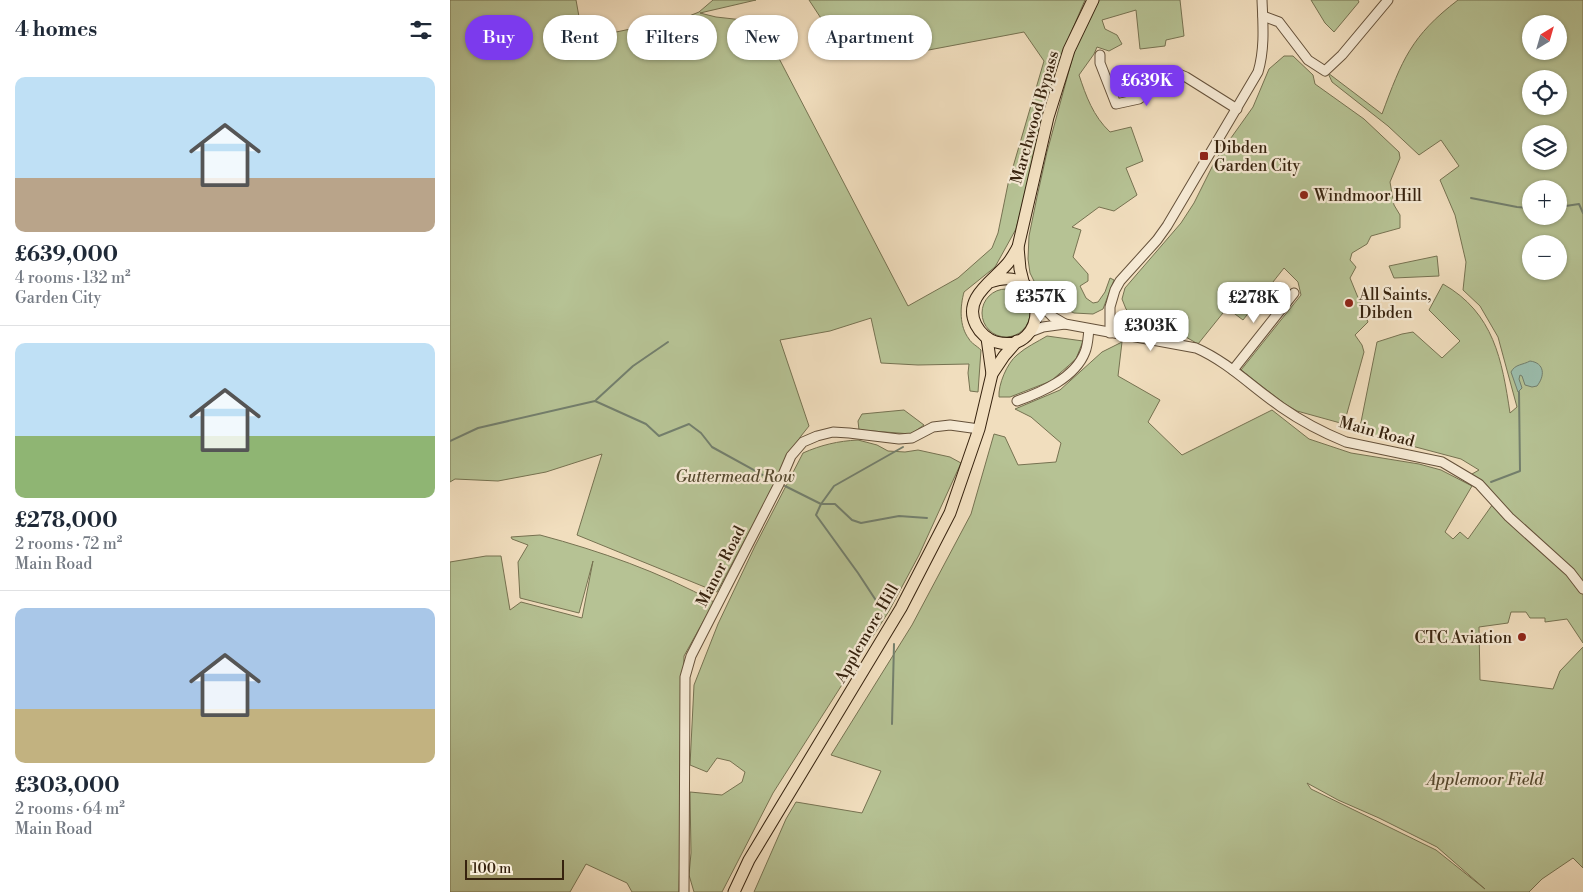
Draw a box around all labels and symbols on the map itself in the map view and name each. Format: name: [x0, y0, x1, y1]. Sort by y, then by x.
north arrow: [1522, 15, 1568, 60]
street label: Marchwood Bypass: [1006, 48, 1064, 186]
pin: £639K: [1112, 64, 1182, 107]
place label: Dibden Garden City: [1214, 138, 1300, 176]
marker: Dibden Garden City: [1198, 150, 1210, 162]
place label: Windmoor Hill: [1313, 186, 1422, 206]
marker: Windmoor Hill: [1298, 189, 1310, 201]
pin: £357K: [1006, 280, 1076, 323]
pin: £278K: [1219, 282, 1289, 324]
place label: All Saints, Dibden: [1358, 285, 1432, 323]
marker: All Saints, Dibden: [1343, 297, 1355, 309]
pin: £303K: [1116, 310, 1186, 352]
street label: Main Road: [1337, 412, 1417, 452]
park label: Guttermead Row: [675, 467, 795, 487]
street label: Manor Road: [692, 523, 750, 610]
street label: Applemore Hill: [830, 580, 903, 687]
place label: CTC Aviation: [1414, 628, 1512, 648]
marker: CTC Aviation: [1516, 631, 1528, 643]
park label: Applemoor Field: [1425, 770, 1544, 790]
scale bar: [465, 857, 564, 880]

